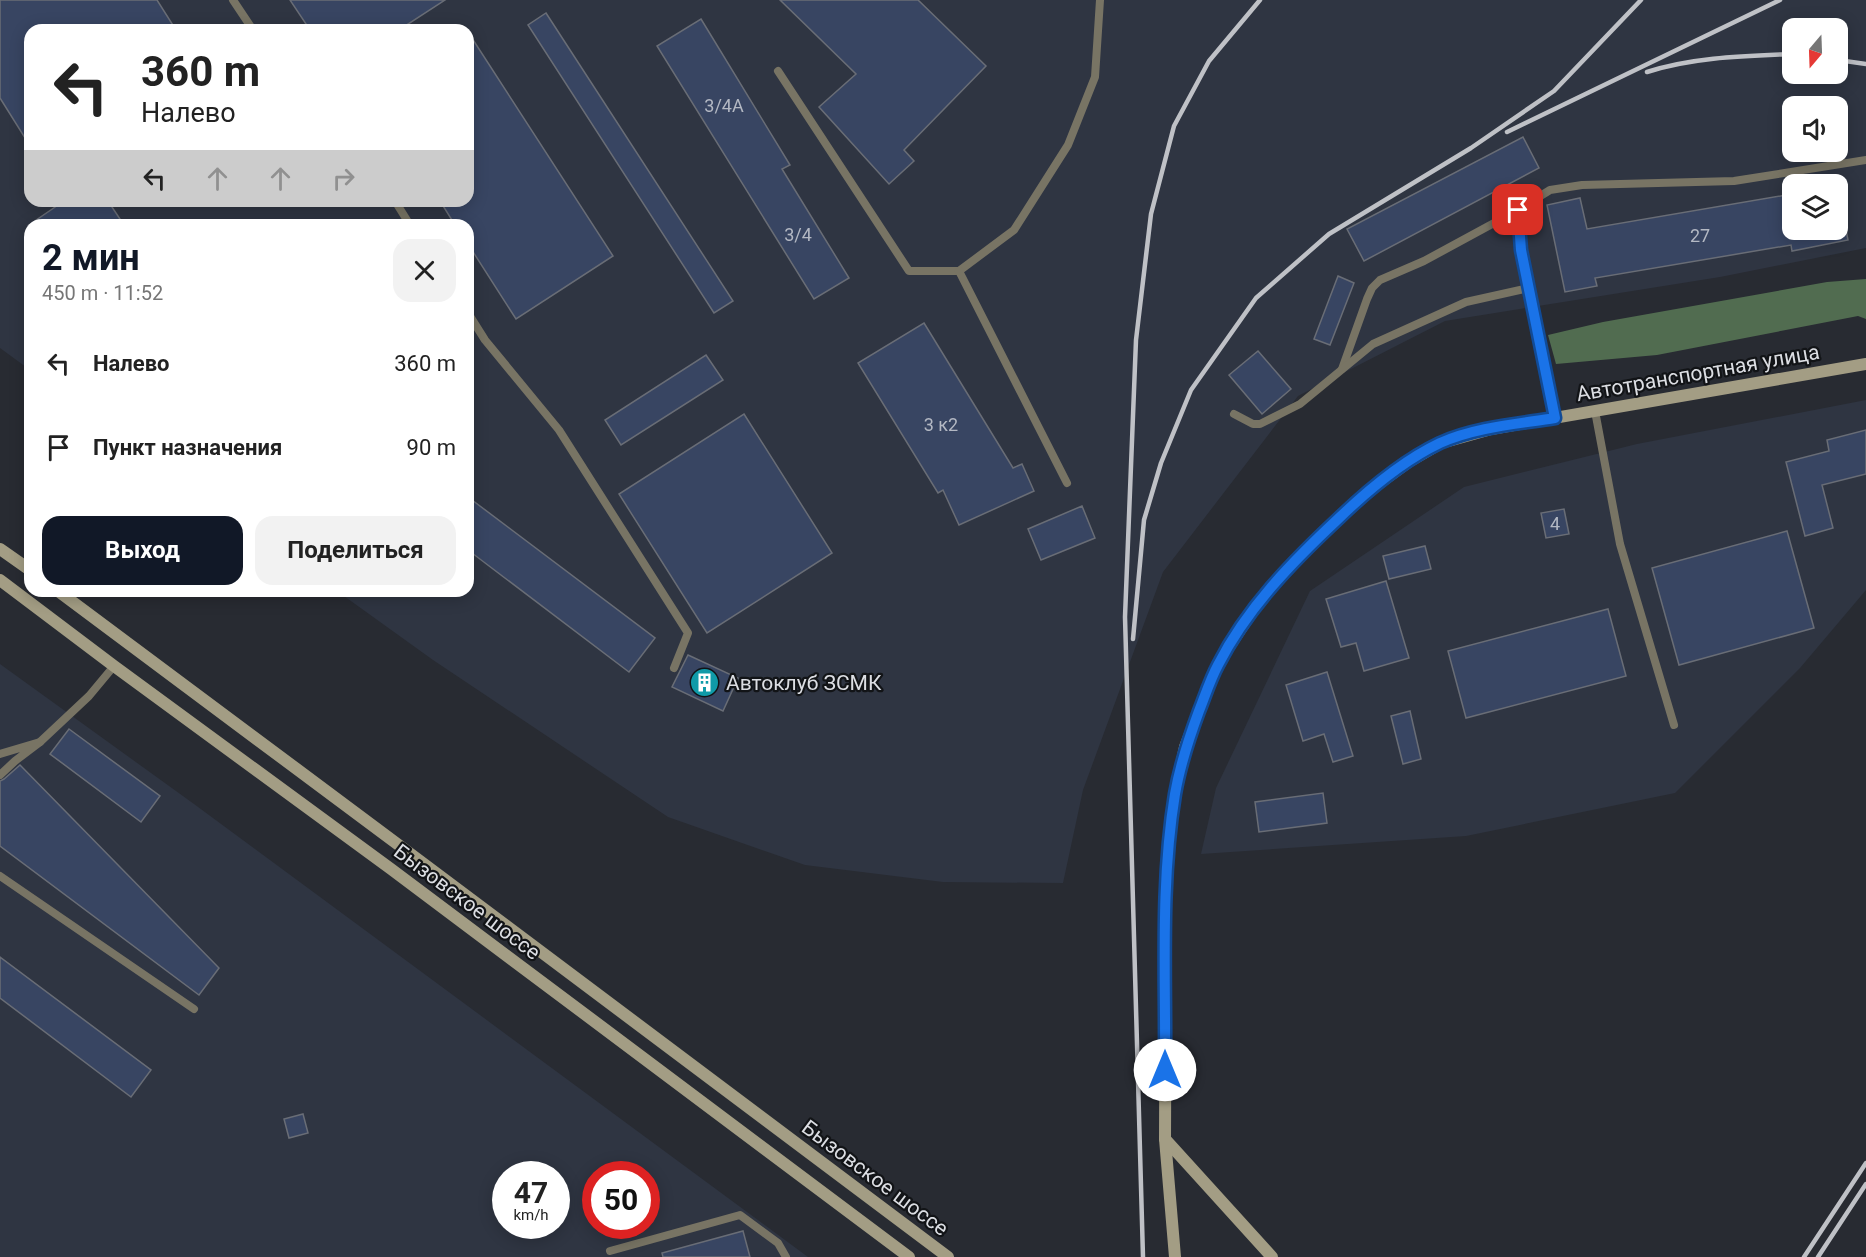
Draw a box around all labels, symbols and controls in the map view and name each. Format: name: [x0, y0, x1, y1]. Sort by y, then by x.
north arrow: [1782, 18, 1848, 84]
map controls: [1782, 18, 1848, 240]
text: 360 m: [141, 47, 260, 96]
icon: left: [42, 48, 120, 126]
house number: 3/4А: [704, 95, 744, 116]
button: sound: [1782, 96, 1848, 162]
text: Налево: [141, 97, 236, 129]
icon: left: [138, 162, 171, 195]
icon: ahead: [201, 162, 234, 195]
icon: ahead: [264, 162, 297, 195]
icon: right: [327, 162, 360, 195]
button: layers: [1782, 174, 1848, 240]
pin: [1492, 184, 1543, 235]
icon: arrive: [1501, 193, 1534, 226]
house number: 3/4: [784, 224, 812, 245]
house number: 27: [1690, 225, 1710, 246]
text: 2 мин: [42, 237, 140, 279]
button: close: [393, 239, 456, 302]
text: 450 m · 11:52: [42, 281, 163, 305]
street label: Автотранспортная улица: [1575, 340, 1821, 406]
icon: left: [42, 347, 75, 380]
text: Налево: [93, 351, 170, 376]
text: 360 m: [394, 351, 456, 376]
house number: 3 к2: [924, 414, 958, 435]
icon: arrive: [42, 431, 75, 464]
text: Пункт назначения: [93, 435, 282, 460]
text: 90 m: [407, 435, 456, 460]
house number: 4: [1550, 513, 1560, 534]
button: Выход: [42, 516, 243, 585]
button: Поделиться: [255, 516, 456, 585]
building icon: Автоклуб ЗСМК: [689, 667, 721, 699]
place label: Автоклуб ЗСМК: [726, 671, 882, 695]
street label: Бызовское шоссе: [389, 839, 545, 965]
position arrow: [1133, 1038, 1197, 1102]
street label: Бызовское шоссе: [797, 1115, 953, 1241]
speed limit sign: 50: [582, 1161, 660, 1239]
text: 47: [514, 1175, 548, 1210]
text: km/h: [513, 1206, 549, 1224]

